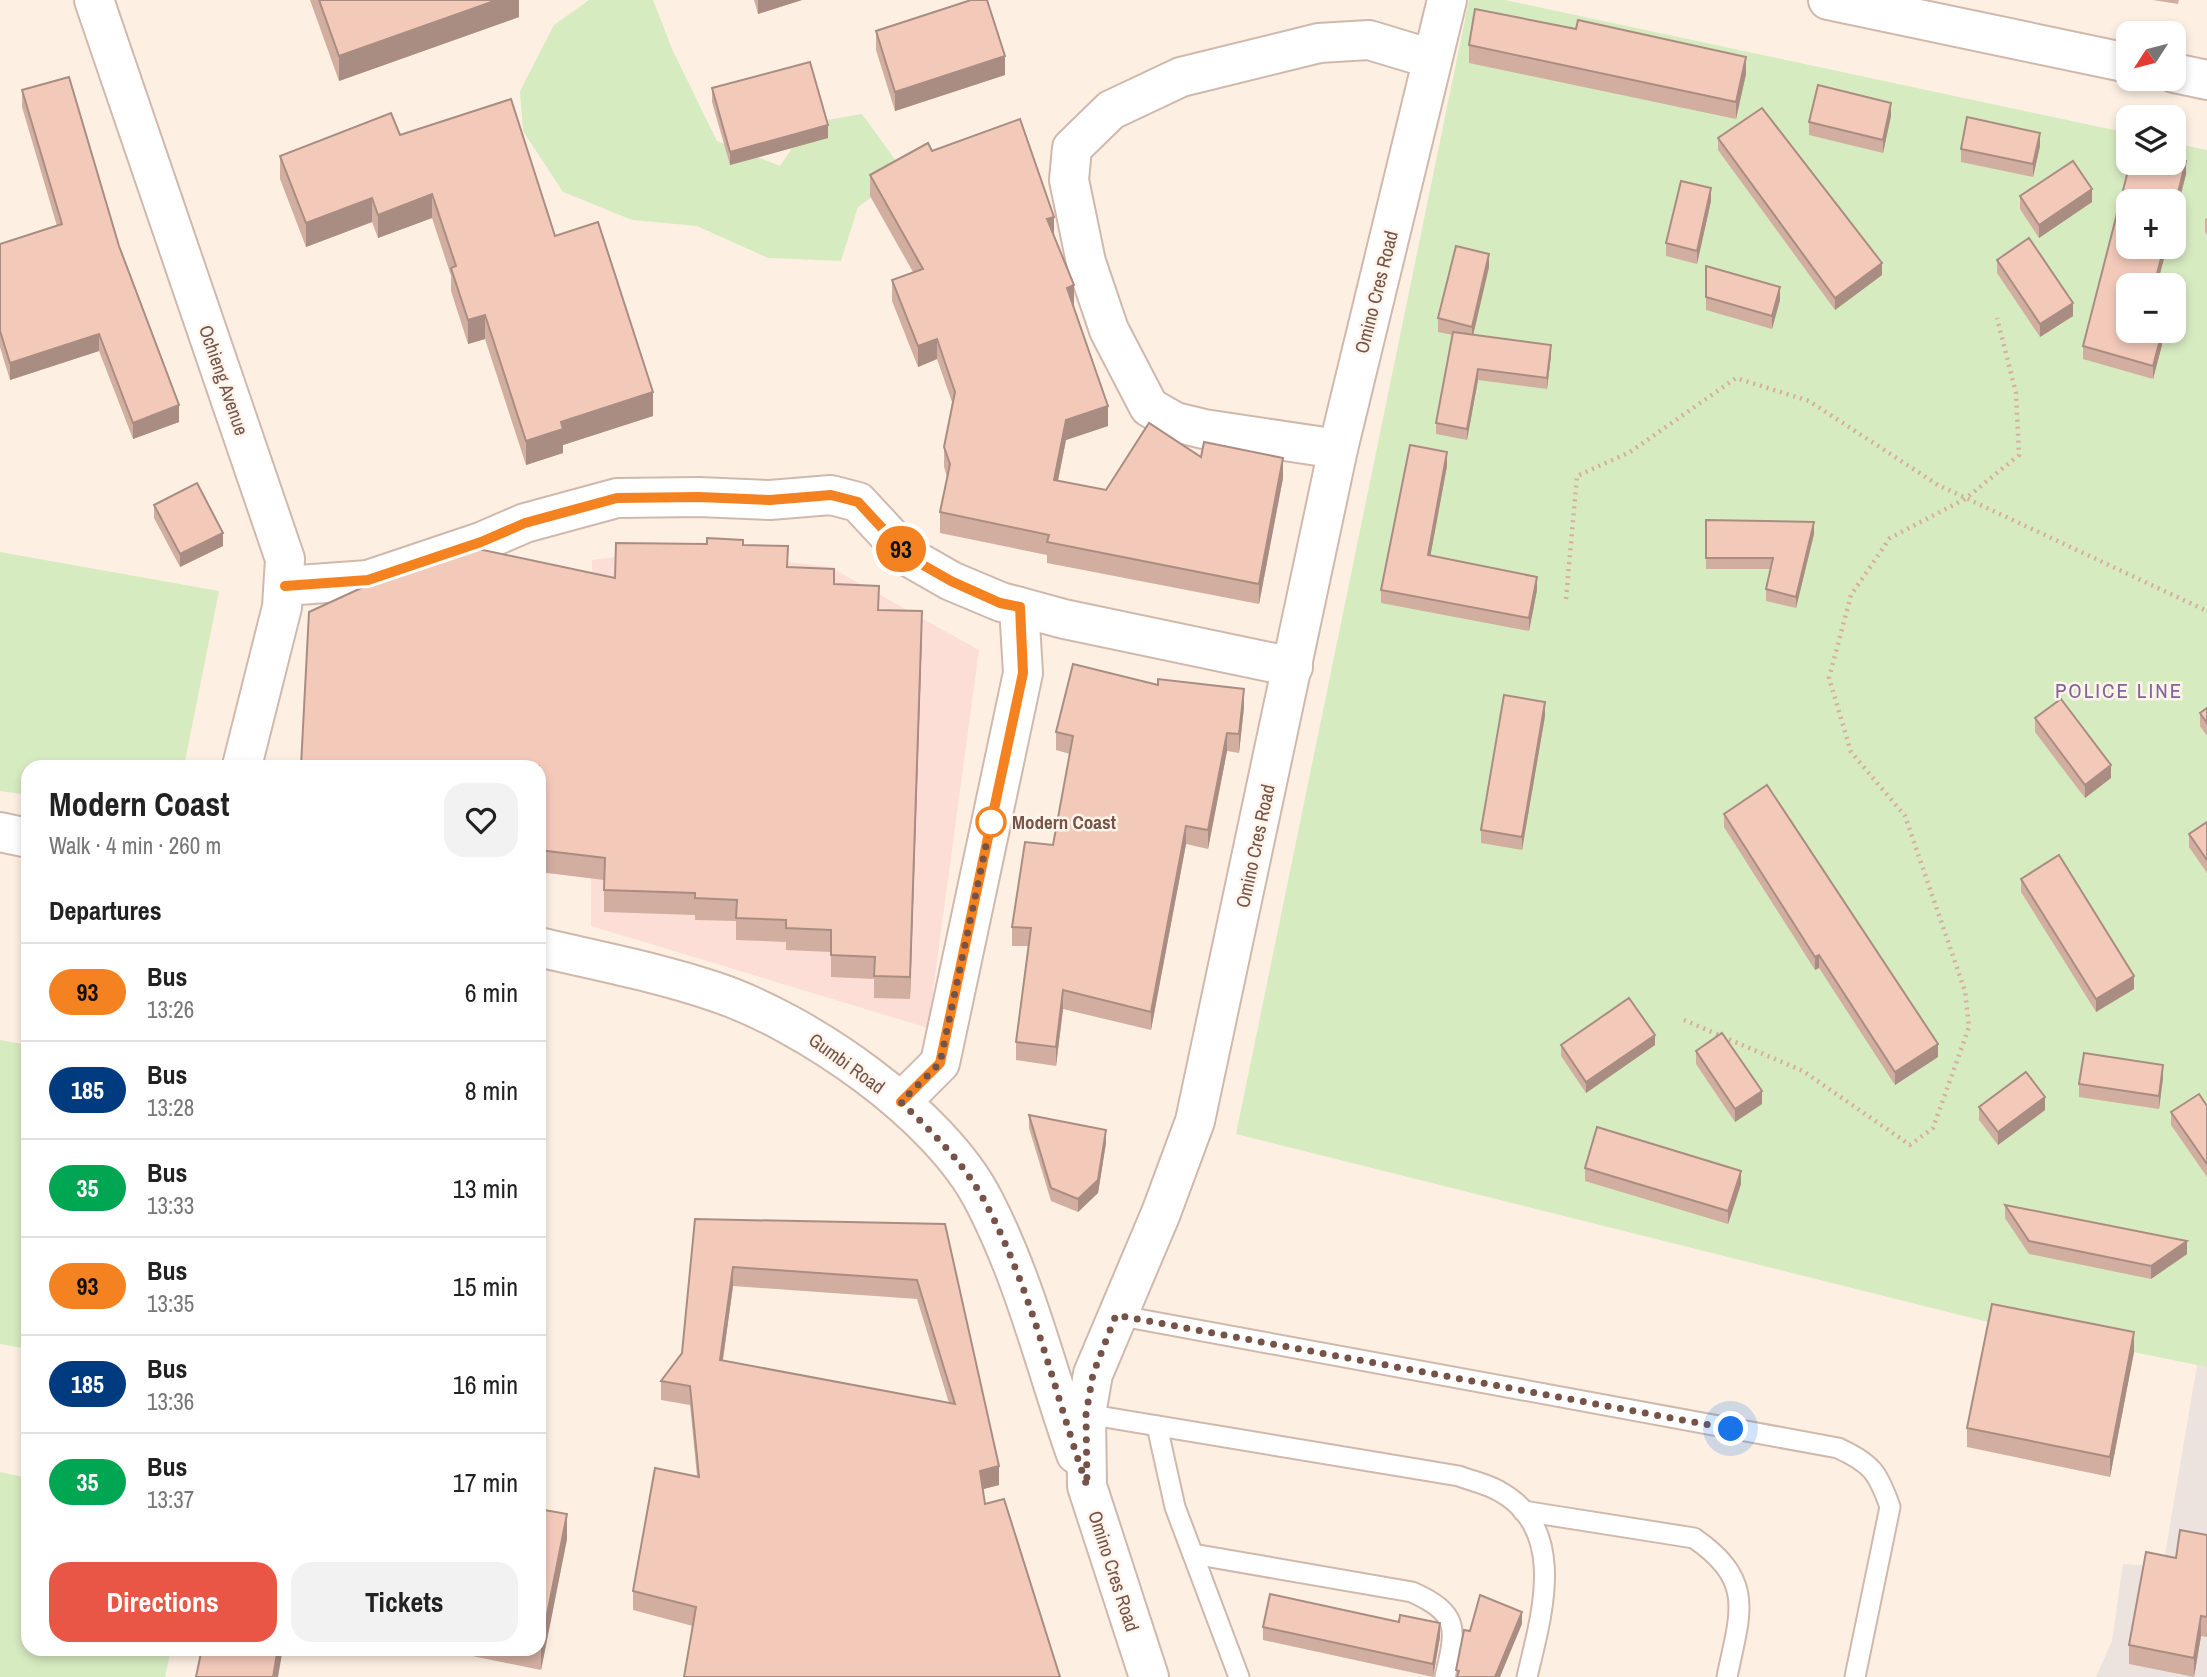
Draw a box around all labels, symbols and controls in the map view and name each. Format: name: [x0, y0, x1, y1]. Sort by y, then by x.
north arrow: [2116, 21, 2186, 91]
map controls: [2116, 21, 2186, 343]
button: layers: [2116, 105, 2186, 175]
button: +: [2116, 189, 2186, 259]
street label: Omino Cres Road: [1348, 228, 1404, 356]
button: −: [2116, 273, 2186, 343]
street label: Ochieng Avenue: [193, 321, 255, 439]
line badge: 93: [870, 526, 932, 572]
text: 93: [890, 533, 912, 565]
district label: POLICE LINE: [2055, 676, 2183, 705]
text: Modern Coast: [49, 782, 229, 826]
street label: Omino Cres Road: [1229, 782, 1281, 910]
button: heart: [444, 783, 518, 857]
marker: Modern Coast: [976, 807, 1006, 837]
place label: Modern Coast: [1012, 809, 1116, 835]
text: Walk · 4 min · 260 m: [49, 830, 221, 861]
text: Departures: [49, 893, 162, 928]
text: Bus: [147, 959, 187, 994]
text: 6 min: [465, 975, 518, 1010]
text: 93: [77, 976, 98, 1008]
text: 13:26: [147, 994, 194, 1025]
street label: Gumbi Road: [804, 1027, 890, 1099]
text: Bus: [147, 1057, 187, 1092]
text: 8 min: [465, 1073, 518, 1108]
text: 185: [71, 1074, 104, 1106]
text: 13:28: [147, 1092, 194, 1123]
text: Bus: [147, 1155, 187, 1190]
text: 13 min: [453, 1171, 518, 1206]
text: 35: [77, 1172, 98, 1204]
text: 13:33: [147, 1190, 194, 1221]
text: Bus: [147, 1253, 187, 1288]
text: 15 min: [453, 1269, 518, 1304]
text: 93: [77, 1270, 98, 1302]
text: 13:35: [147, 1288, 194, 1319]
text: Bus: [147, 1351, 187, 1386]
text: 16 min: [453, 1367, 518, 1402]
text: 185: [71, 1368, 104, 1400]
text: 13:36: [147, 1386, 194, 1417]
your location: [1713, 1411, 1748, 1446]
text: Bus: [147, 1449, 187, 1484]
text: 17 min: [453, 1465, 518, 1500]
text: 35: [77, 1466, 98, 1498]
text: 13:37: [147, 1484, 194, 1515]
street label: Omino Cres Road: [1082, 1507, 1146, 1635]
button: Directions: [49, 1562, 277, 1642]
button: Tickets: [291, 1562, 518, 1642]

